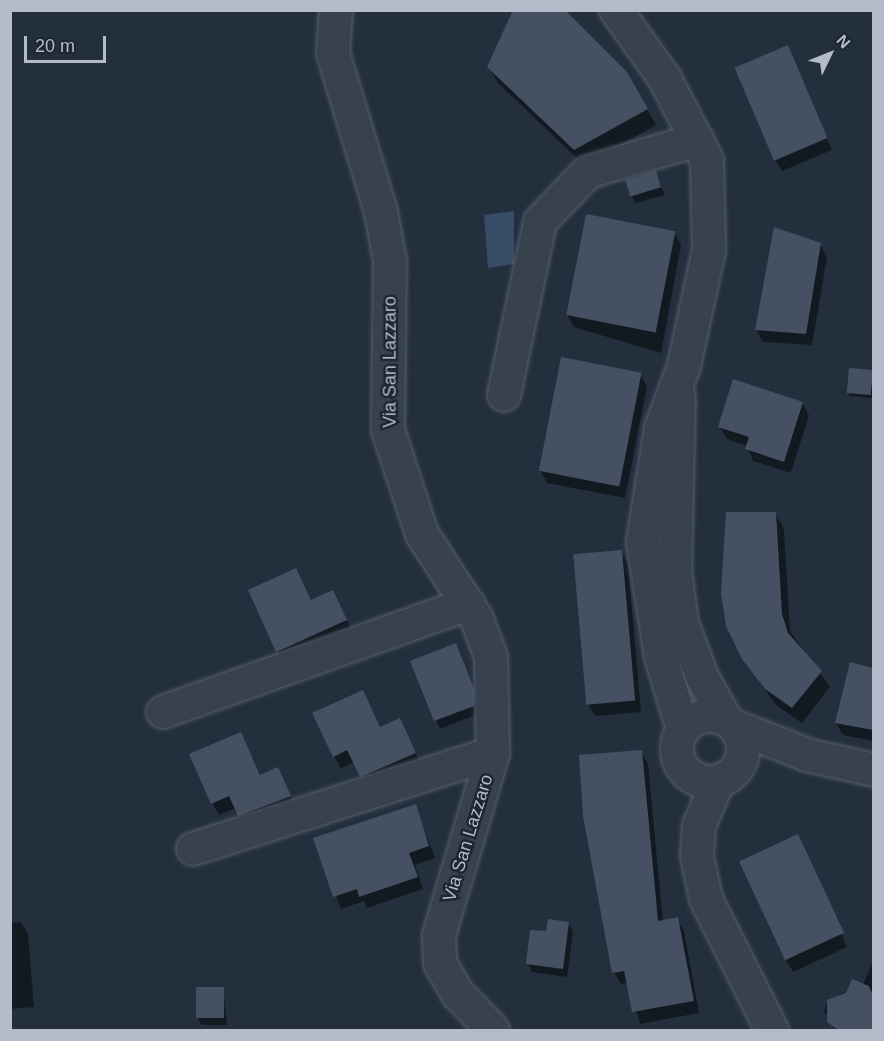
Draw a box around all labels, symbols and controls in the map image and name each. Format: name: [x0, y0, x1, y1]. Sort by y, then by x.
scale bar: [27, 24, 110, 62]
north arrow: [800, 24, 860, 84]
text: N: [833, 31, 854, 51]
text: 20 m: [35, 36, 75, 56]
street label: Via San Lazzaro: [379, 296, 401, 428]
street label: Via San Lazzaro: [438, 772, 498, 904]

